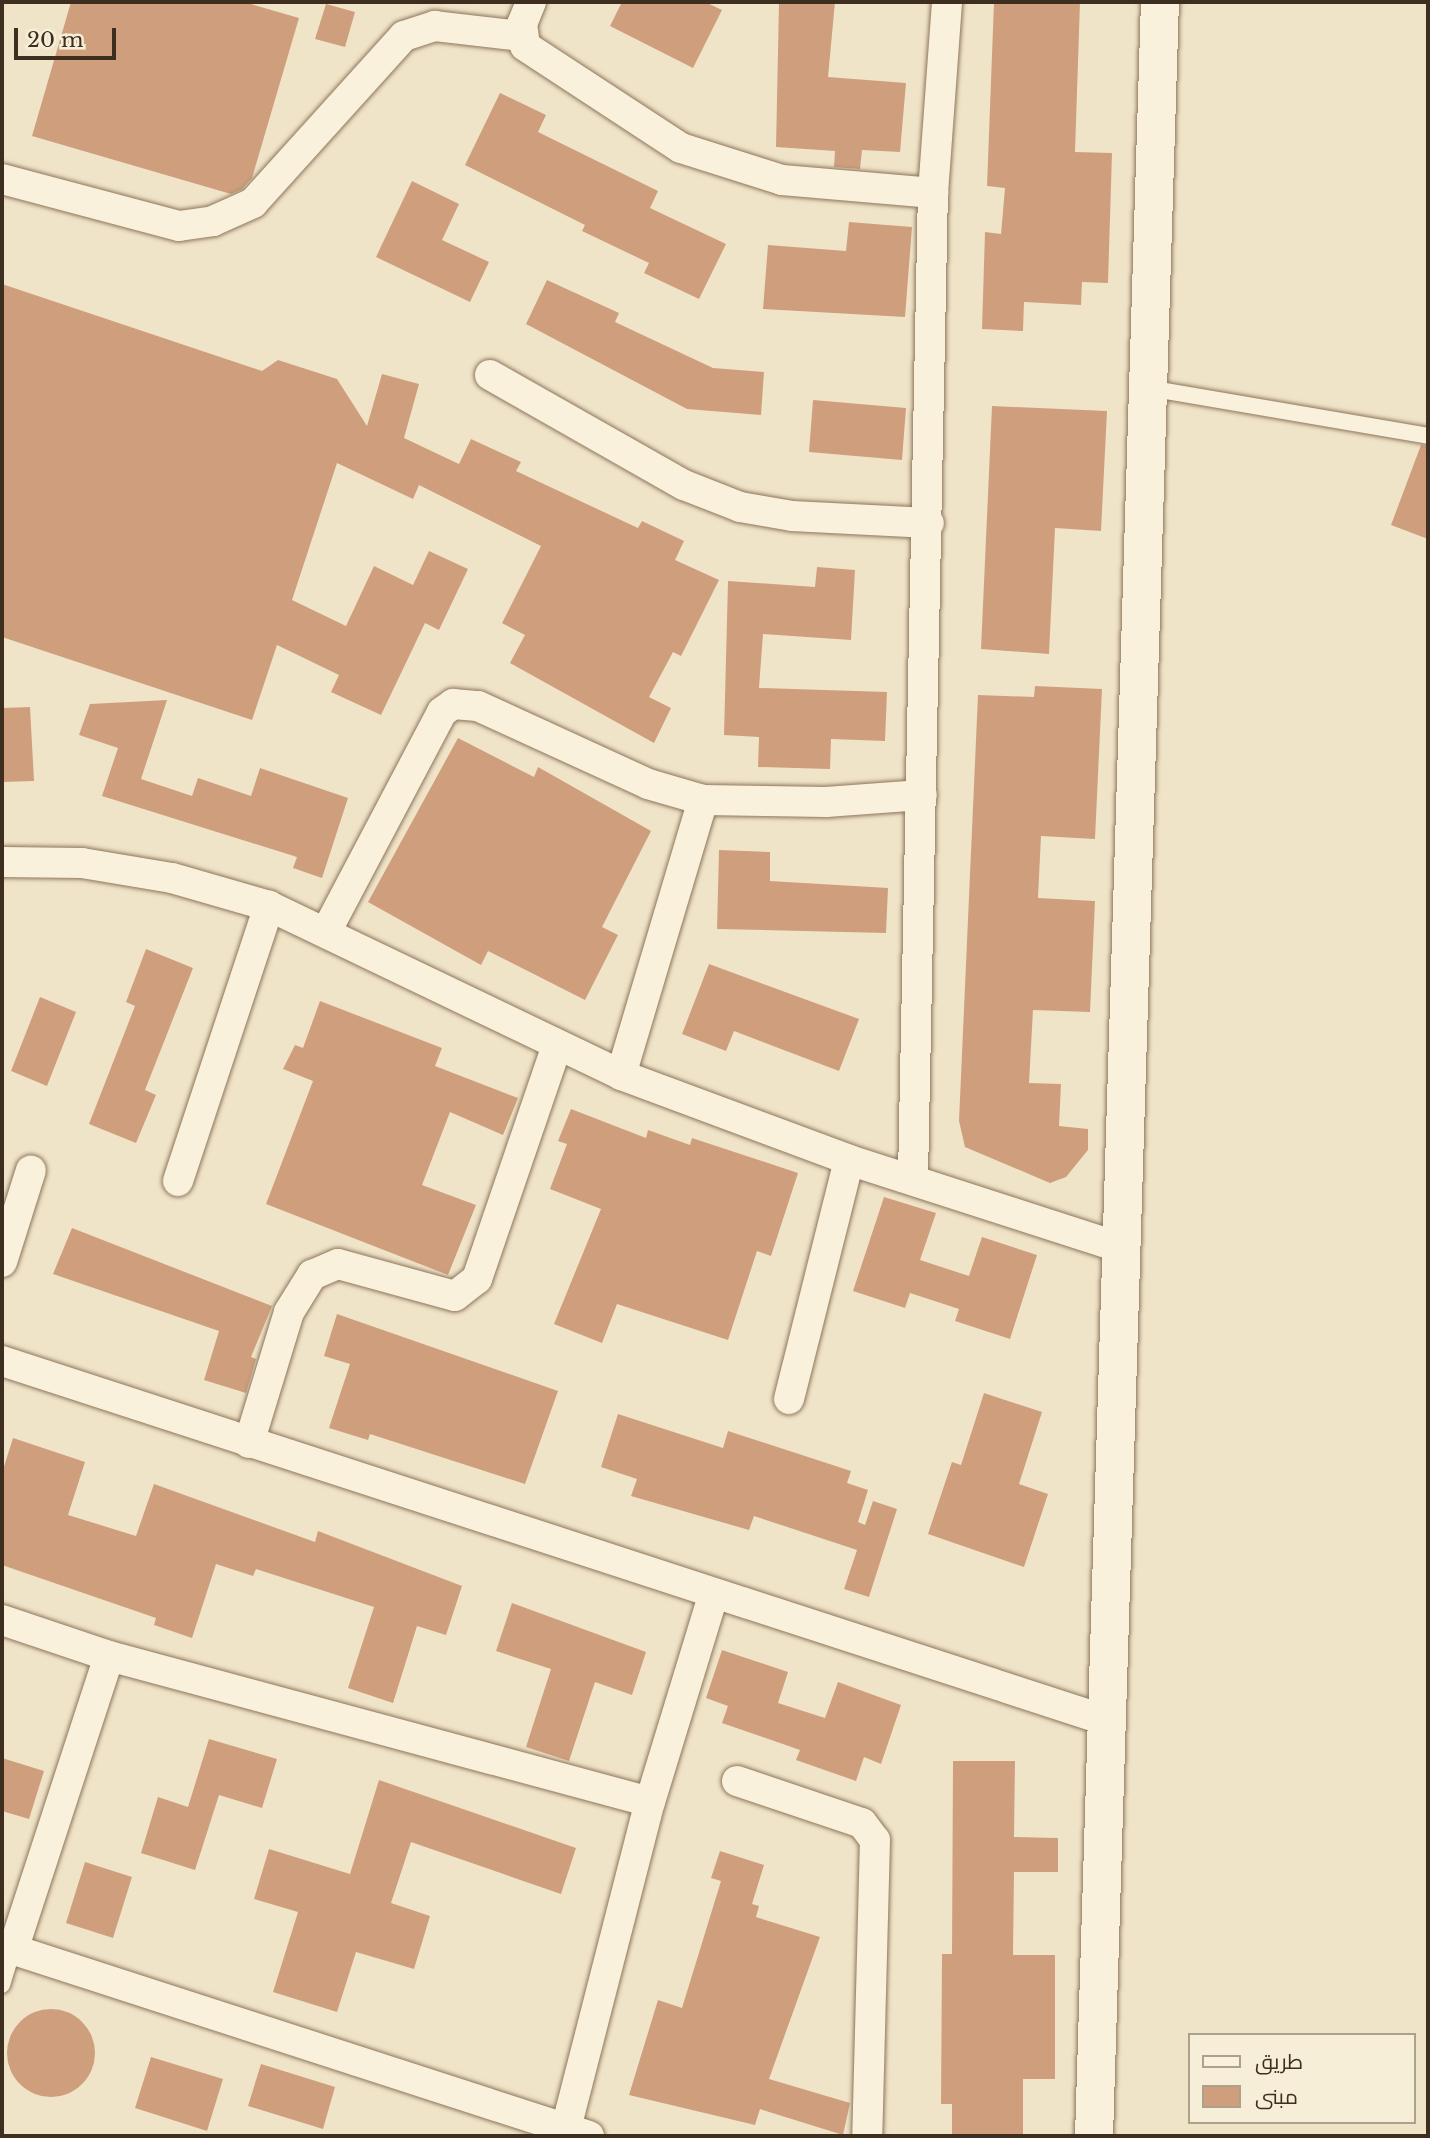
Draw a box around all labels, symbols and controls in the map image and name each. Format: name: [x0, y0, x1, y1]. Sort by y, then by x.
scale bar: [18, 14, 119, 58]
text: 20 m: [27, 27, 84, 53]
legend: [1188, 2033, 1416, 2124]
text: طريق: [1255, 2049, 1303, 2075]
text: مبنى: [1255, 2084, 1298, 2110]

